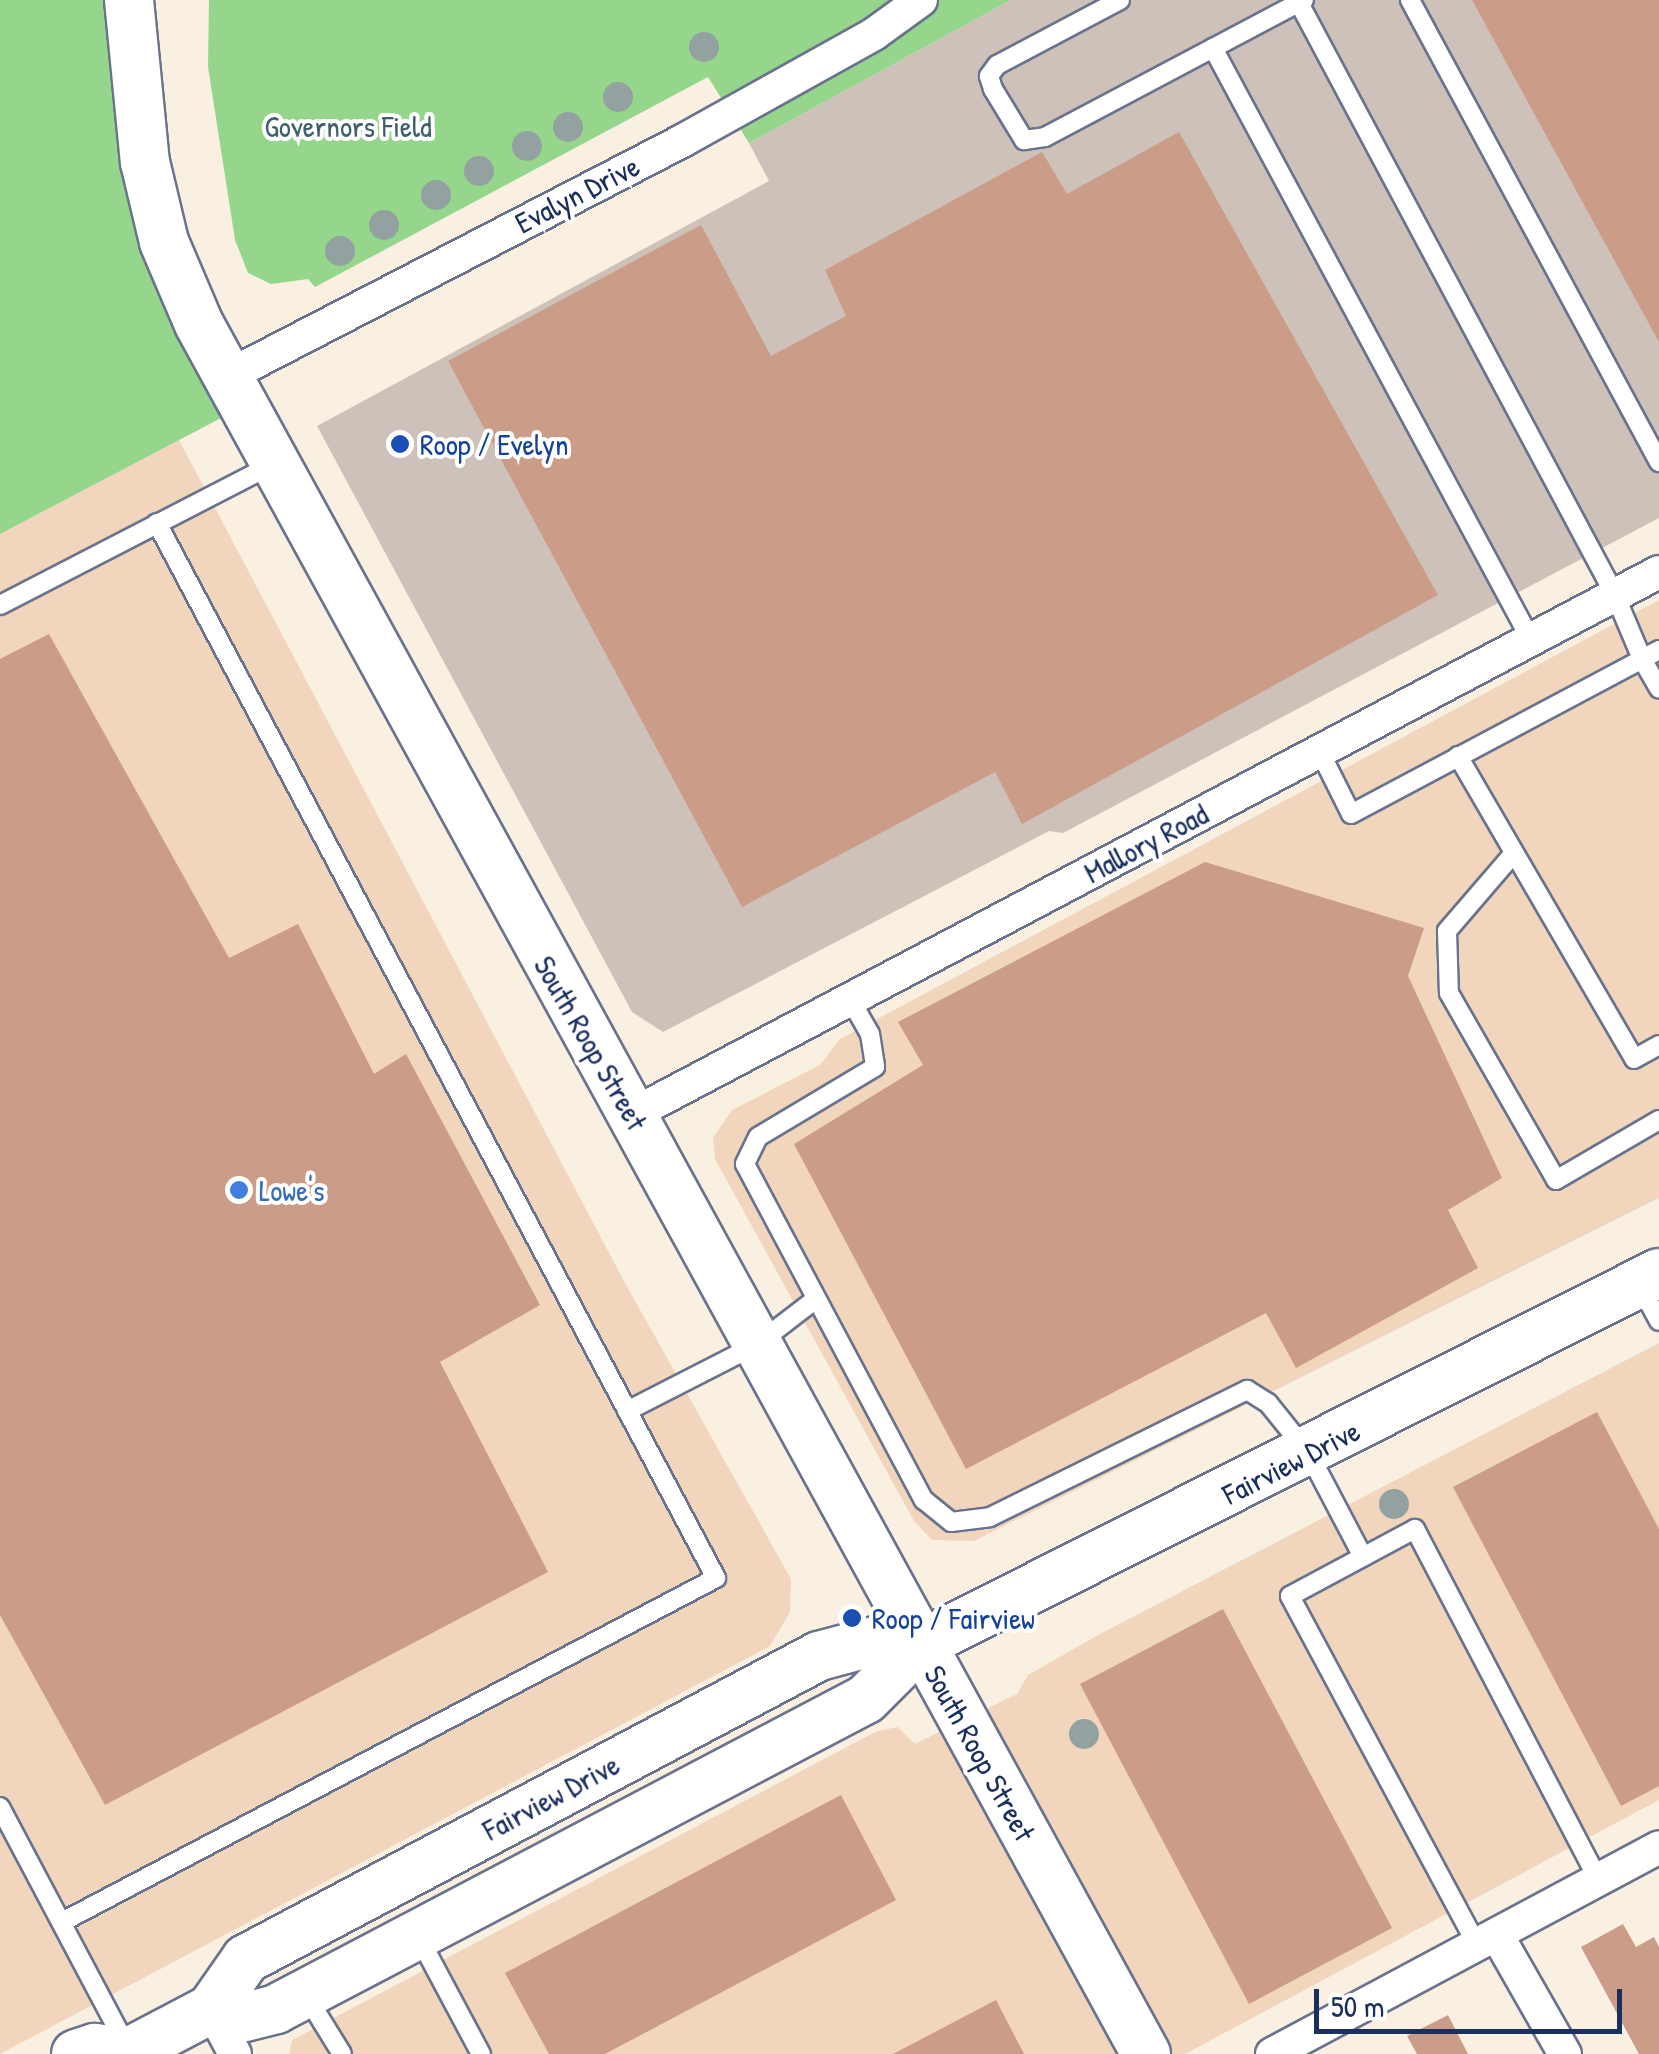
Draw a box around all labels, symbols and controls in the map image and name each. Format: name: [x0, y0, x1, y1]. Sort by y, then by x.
park label: Governors Field: [264, 108, 432, 144]
street label: Evalyn Drive: [509, 147, 645, 241]
place label: Roop / Evelyn: [420, 426, 569, 462]
marker: Roop / Evelyn: [389, 433, 411, 455]
street label: Mallory Road: [1078, 795, 1214, 891]
street label: South Roop Street: [527, 950, 655, 1136]
place label: Lowe's: [259, 1172, 325, 1208]
marker: Lowe's: [228, 1179, 250, 1201]
street label: Fairview Drive: [1216, 1412, 1366, 1512]
place label: Roop / Fairview: [872, 1600, 1035, 1636]
marker: Roop / Fairview: [841, 1607, 863, 1629]
street label: South Roop Street: [917, 1659, 1043, 1847]
street label: Fairview Drive: [477, 1746, 625, 1848]
scale bar: [1319, 1969, 1626, 2031]
text: 50 m: [1331, 1986, 1384, 2026]

